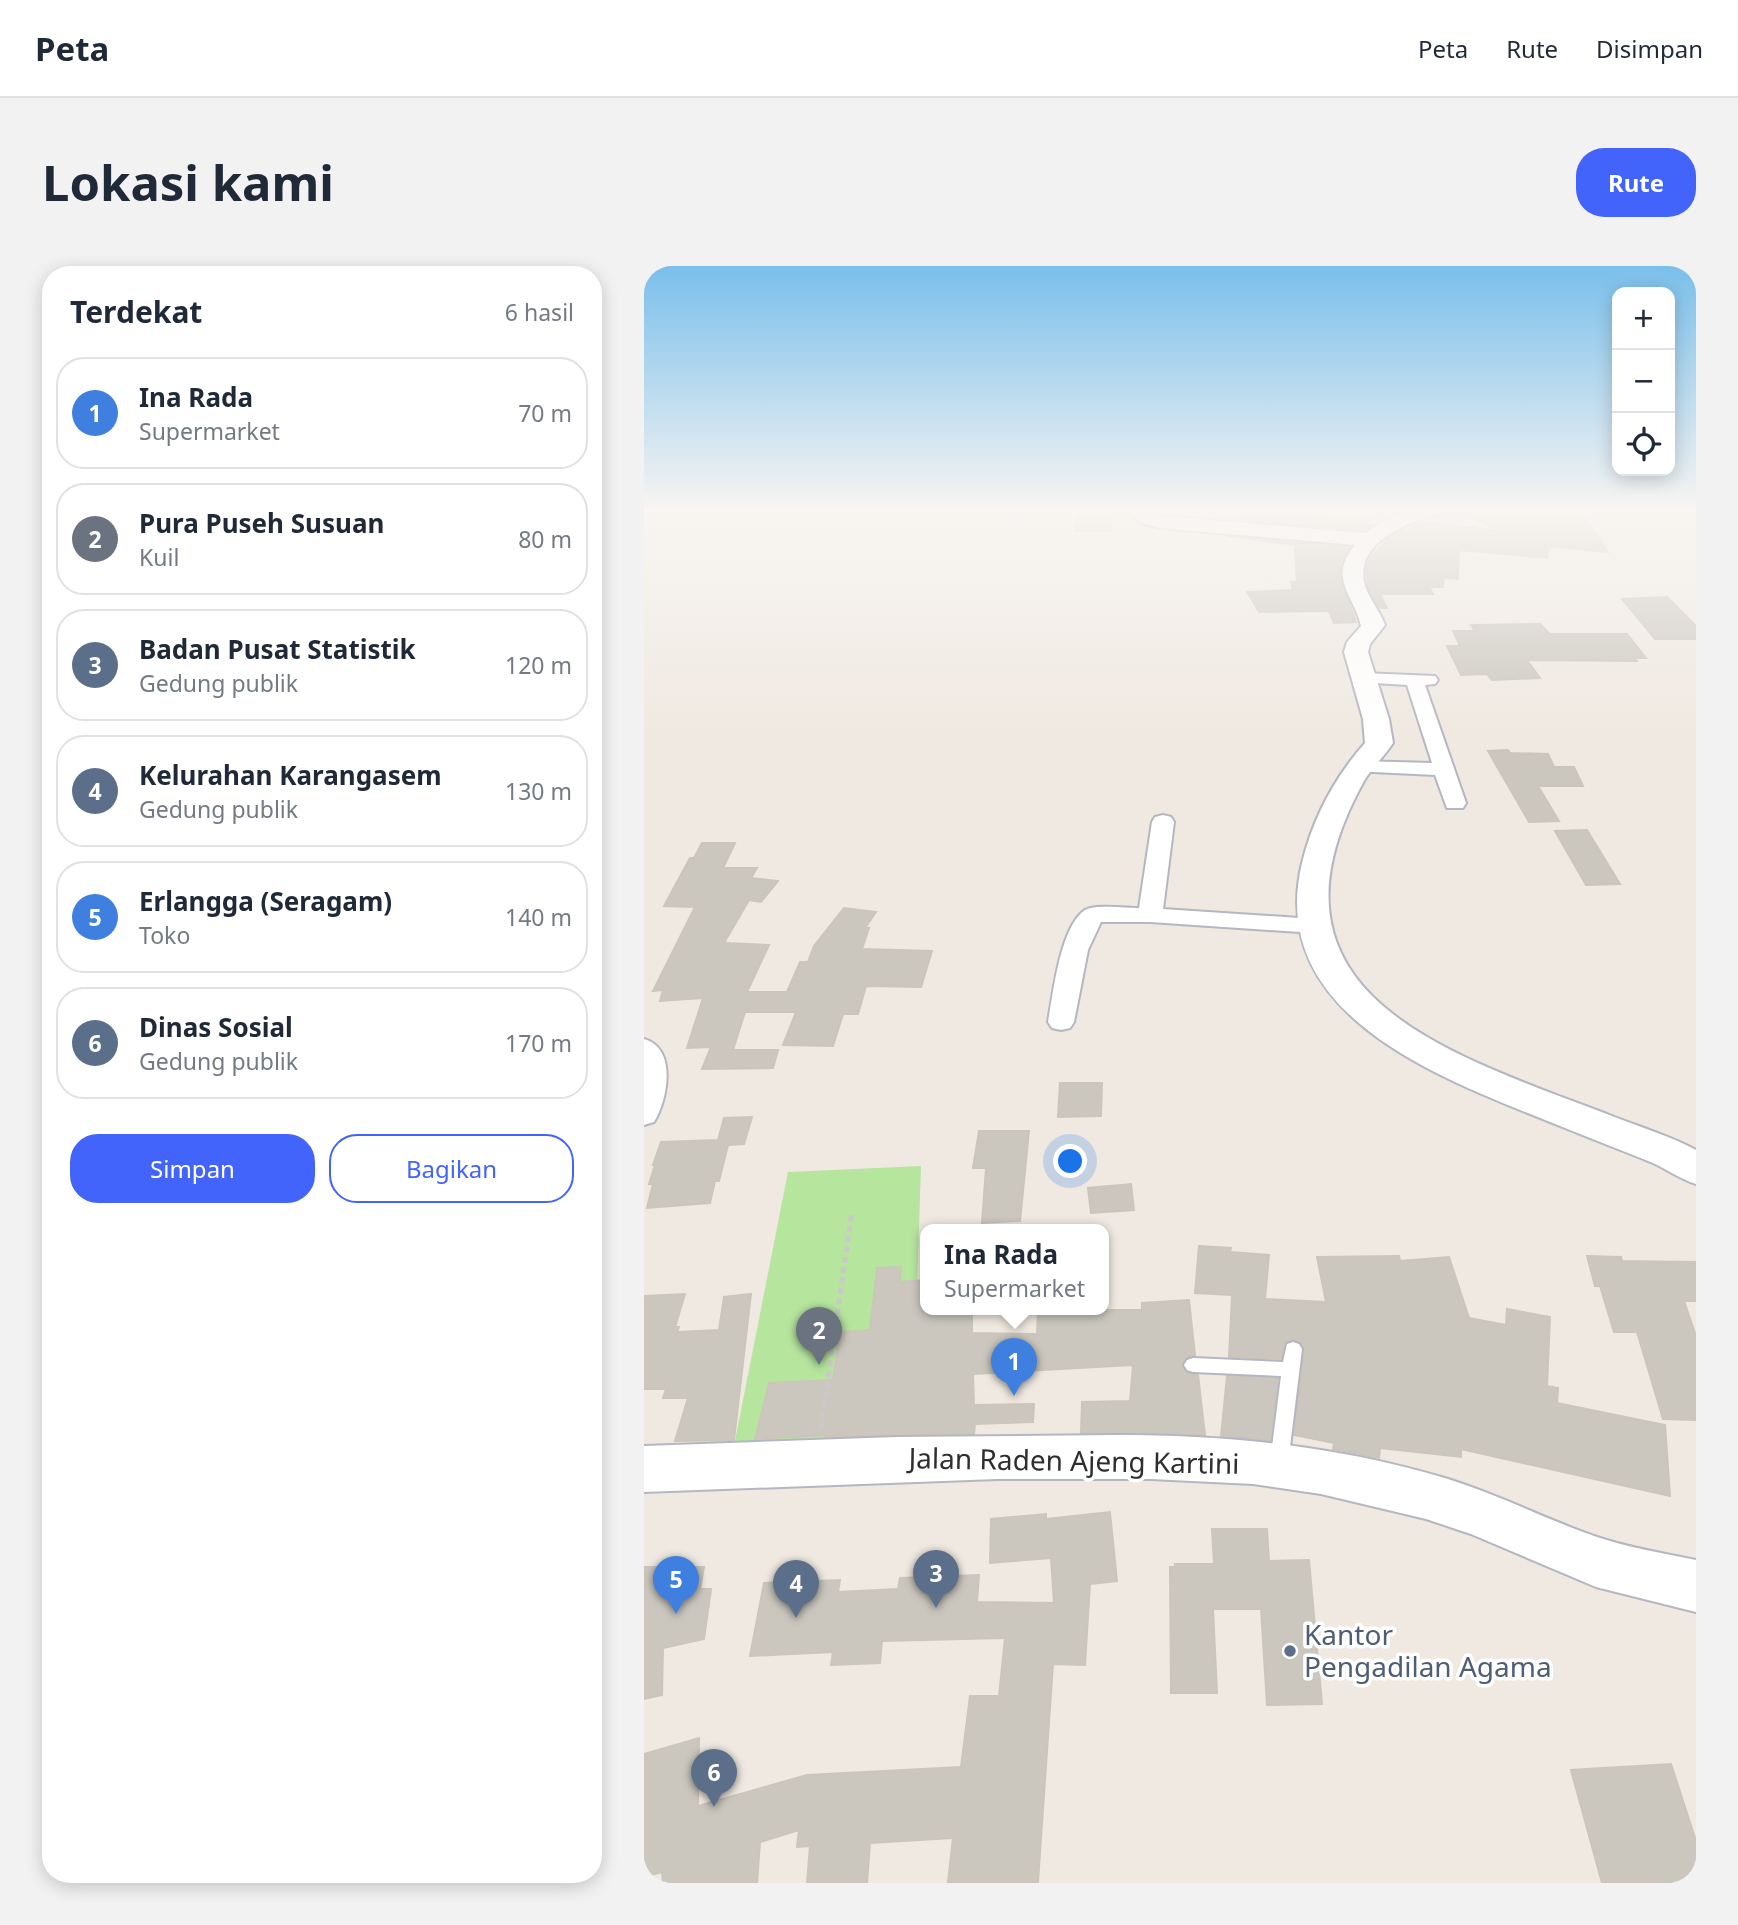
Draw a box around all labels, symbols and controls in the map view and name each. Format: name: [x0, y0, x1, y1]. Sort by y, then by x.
text: Peta: [35, 26, 109, 71]
text: Peta: [1418, 32, 1468, 65]
text: Rute: [1506, 32, 1558, 65]
text: Disimpan: [1596, 32, 1703, 65]
button: Rute: [1576, 148, 1696, 217]
text: Lokasi kami: [42, 149, 334, 215]
map controls: [1612, 287, 1675, 476]
button: +: [1612, 287, 1675, 350]
text: Terdekat: [70, 291, 202, 332]
text: 6 hasil: [505, 296, 574, 328]
button: −: [1612, 350, 1675, 413]
text: Ina Rada: [139, 379, 253, 415]
text: 1: [88, 397, 102, 429]
text: 70 m: [518, 397, 572, 429]
button: locate: [1612, 413, 1675, 476]
text: Supermarket: [139, 415, 280, 447]
text: Pura Puseh Susuan: [139, 505, 384, 541]
text: 2: [88, 523, 102, 555]
text: 80 m: [518, 523, 572, 555]
text: Kuil: [139, 541, 179, 573]
text: Badan Pusat Statistik: [139, 631, 416, 667]
text: 3: [88, 649, 102, 681]
text: 120 m: [505, 649, 572, 681]
text: Gedung publik: [139, 667, 298, 699]
text: Kelurahan Karangasem: [139, 757, 442, 793]
text: 4: [88, 775, 102, 807]
text: 130 m: [505, 775, 572, 807]
text: Gedung publik: [139, 793, 298, 825]
text: Erlangga (Seragam): [139, 883, 392, 919]
text: 5: [88, 901, 102, 933]
text: 140 m: [505, 901, 572, 933]
text: Toko: [139, 919, 190, 951]
text: Dinas Sosial: [139, 1009, 293, 1045]
text: 6: [88, 1027, 102, 1059]
text: 170 m: [505, 1027, 572, 1059]
text: Gedung publik: [139, 1045, 298, 1077]
button: Simpan: [70, 1134, 315, 1203]
button: Bagikan: [329, 1134, 574, 1203]
your location: [1053, 1144, 1087, 1178]
popup: [920, 1224, 1109, 1315]
text: Ina Rada: [944, 1236, 1058, 1272]
text: Supermarket: [944, 1272, 1085, 1304]
pin: 2: [796, 1307, 842, 1365]
pin: 1: [991, 1338, 1037, 1396]
street label: Jalan Raden Ajeng Kartini: [905, 1438, 1240, 1482]
pin: 3: [913, 1550, 959, 1608]
pin: 5: [653, 1556, 699, 1614]
pin: 4: [773, 1560, 819, 1618]
place label: Kantor Pengadilan Agama: [1304, 1615, 1552, 1685]
marker: Kantor Pengadilan Agama: [1282, 1643, 1298, 1659]
pin: 6: [691, 1749, 737, 1807]

